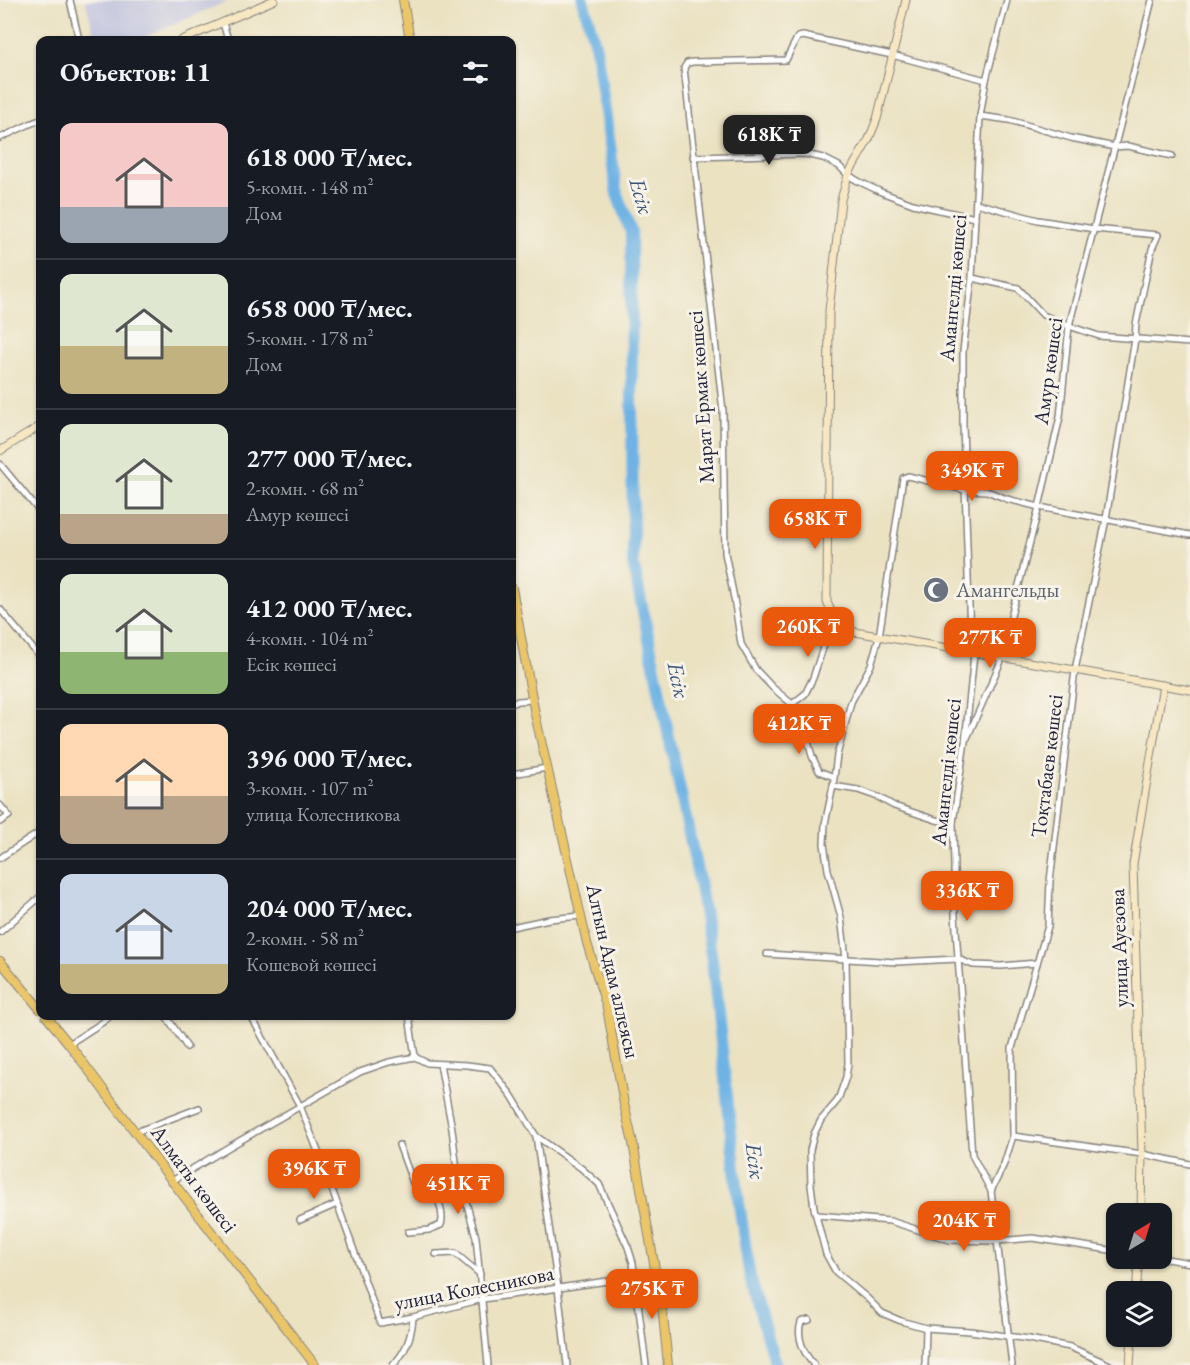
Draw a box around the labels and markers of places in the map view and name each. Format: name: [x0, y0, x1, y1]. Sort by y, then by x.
pin: 618K ₸: [720, 115, 818, 166]
pin: 349K ₸: [923, 451, 1021, 502]
pin: 658K ₸: [766, 499, 864, 550]
mosque icon: Амангельды: [921, 575, 951, 605]
place label: Амангельды: [955, 576, 1059, 603]
pin: 260K ₸: [759, 607, 857, 658]
pin: 277K ₸: [941, 618, 1039, 669]
pin: 412K ₸: [750, 704, 848, 755]
pin: 336K ₸: [918, 871, 1016, 922]
pin: 396K ₸: [265, 1149, 363, 1200]
pin: 451K ₸: [409, 1164, 507, 1215]
pin: 204K ₸: [915, 1201, 1013, 1252]
pin: 275K ₸: [603, 1269, 701, 1320]

